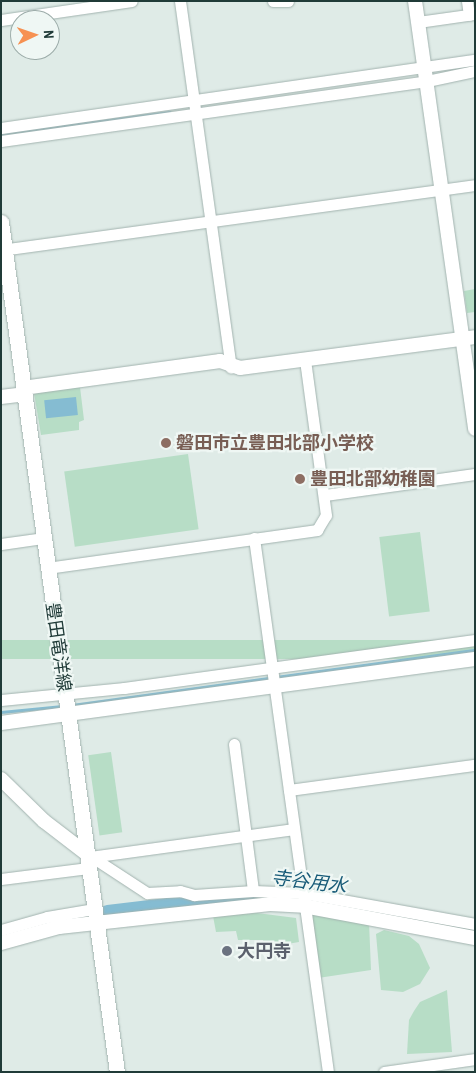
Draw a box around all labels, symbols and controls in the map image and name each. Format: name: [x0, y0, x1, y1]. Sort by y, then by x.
north arrow: [10, 10, 60, 60]
text: N: [40, 30, 58, 39]
place label: 磐田市立豊田北部小学校: [176, 432, 374, 454]
marker: 磐田市立豊田北部小学校: [160, 437, 172, 449]
place label: 豊田北部幼稚園: [310, 468, 436, 490]
marker: 豊田北部幼稚園: [294, 473, 306, 485]
street label: 豊田竜洋線: [41, 601, 75, 693]
water label: 寺谷用水: [270, 866, 348, 898]
place label: 大円寺: [237, 940, 291, 962]
marker: 大円寺: [221, 945, 233, 957]

